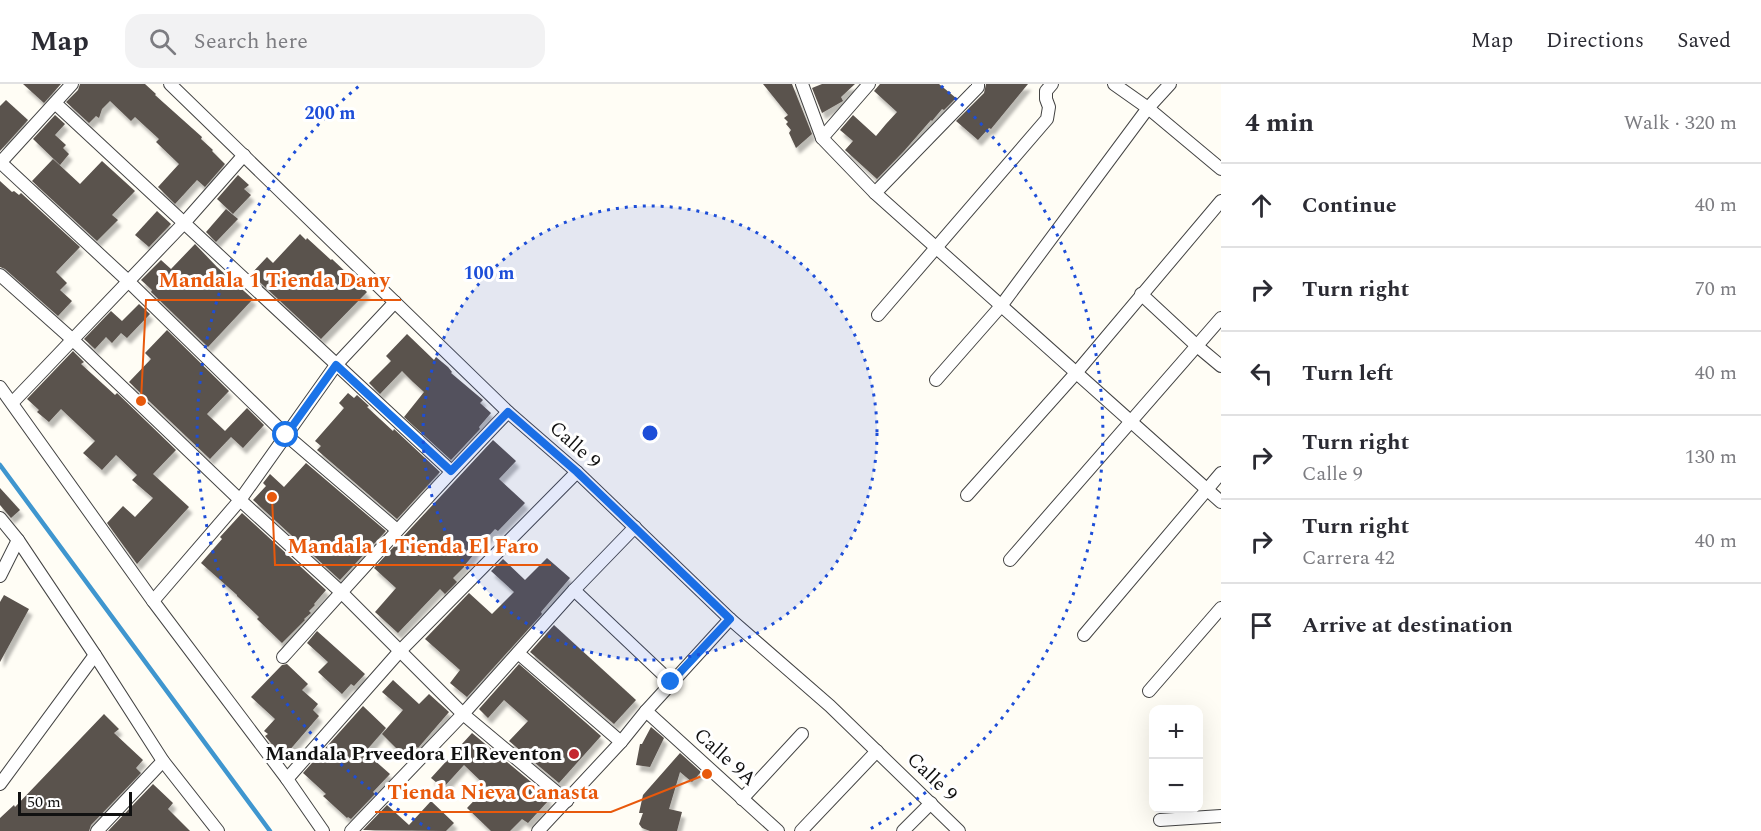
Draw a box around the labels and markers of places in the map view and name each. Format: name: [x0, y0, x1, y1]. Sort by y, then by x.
callout: Mandala 1 Tienda Dany: [146, 261, 401, 300]
centre of rings: [640, 423, 660, 443]
callout: Mandala 1 Tienda El Faro: [275, 526, 551, 565]
place label: Mandala Prveedora El Reventon: [265, 739, 562, 769]
marker: Mandala Prveedora El Reventon: [567, 747, 581, 761]
callout: Tienda Nieva Canasta: [375, 773, 611, 812]

